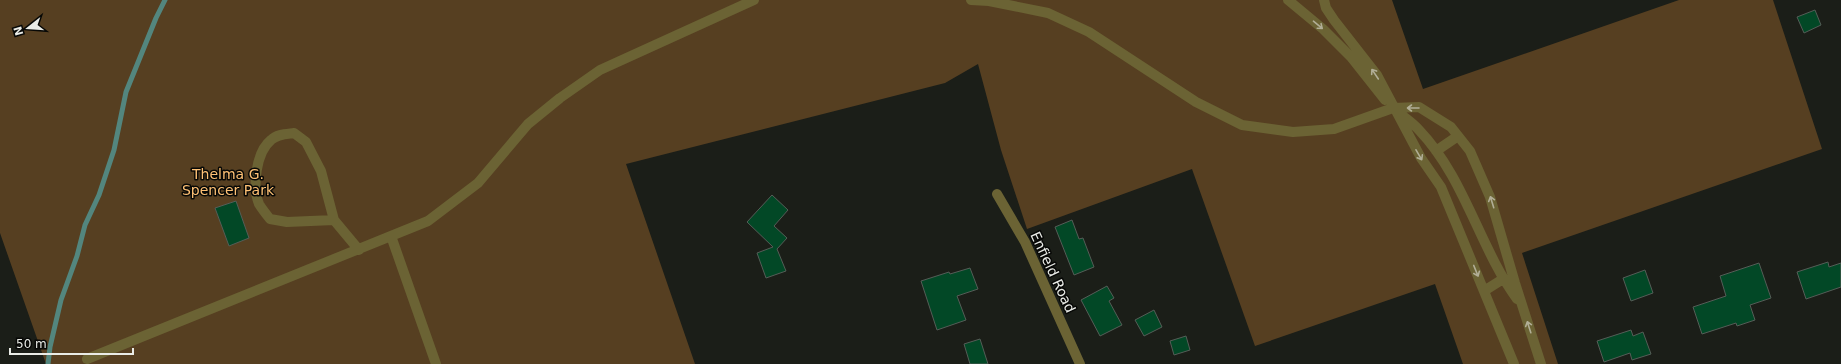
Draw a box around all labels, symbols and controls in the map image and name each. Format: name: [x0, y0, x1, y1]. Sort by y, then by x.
north arrow: [8, 8, 48, 48]
one-way arrow: [1312, 20, 1323, 29]
text: N: [11, 24, 26, 37]
one-way arrow: [1371, 69, 1379, 80]
one-way arrow: [1407, 104, 1420, 112]
one-way arrow: [1416, 149, 1424, 161]
park label: Thelma G. Spencer Park: [182, 166, 275, 198]
one-way arrow: [1488, 196, 1495, 209]
street label: Enfield Road: [1027, 229, 1079, 315]
one-way arrow: [1473, 264, 1481, 276]
one-way arrow: [1525, 321, 1533, 333]
scale bar: [10, 330, 133, 356]
text: 50 m: [16, 337, 47, 351]

